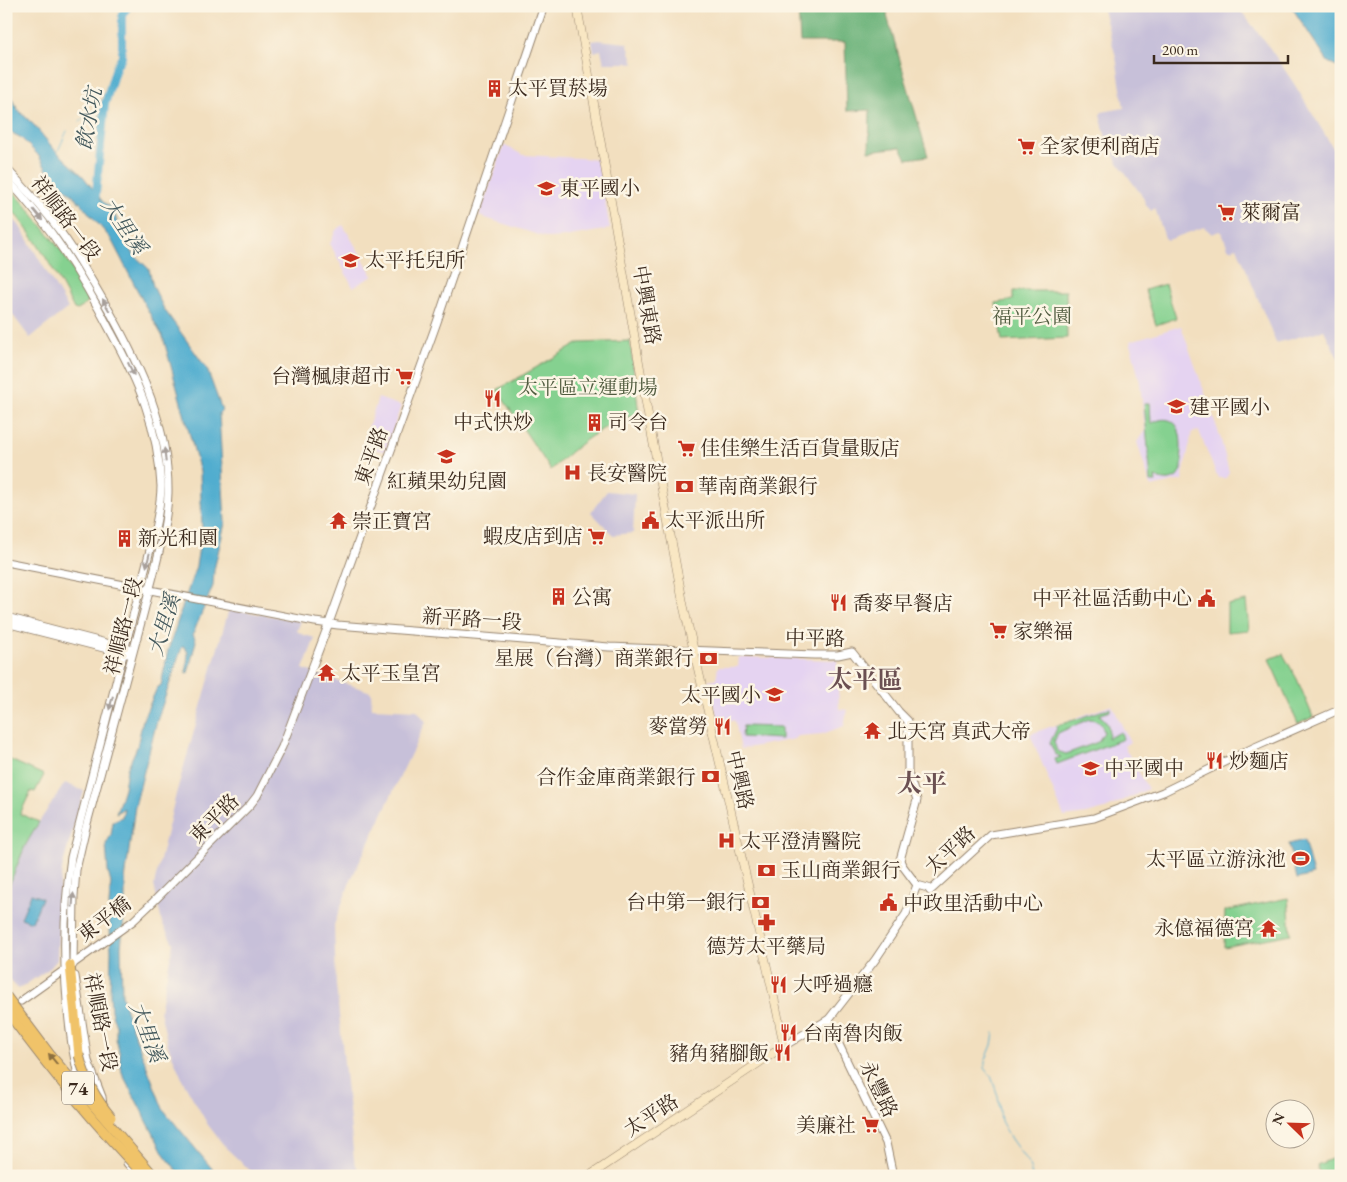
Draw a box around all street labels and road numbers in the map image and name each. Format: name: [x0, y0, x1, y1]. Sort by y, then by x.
street label: 祥順路一段: [26, 170, 106, 266]
street label: 中興東路: [627, 263, 667, 347]
street label: 東平路: [349, 423, 393, 489]
street label: 祥順路一段: [98, 574, 148, 678]
street label: 新平路一段: [421, 603, 523, 635]
street label: 中平路: [785, 624, 845, 652]
street label: 中興路: [721, 748, 759, 812]
street label: 東平路: [184, 788, 244, 848]
street label: 太平路: [919, 820, 981, 880]
street label: 東平橋: [72, 891, 136, 947]
street label: 祥順路一段: [79, 970, 123, 1074]
street label: 永豐路: [854, 1056, 904, 1122]
road number: 74: [62, 1072, 94, 1104]
street label: 太平路: [619, 1088, 683, 1142]

